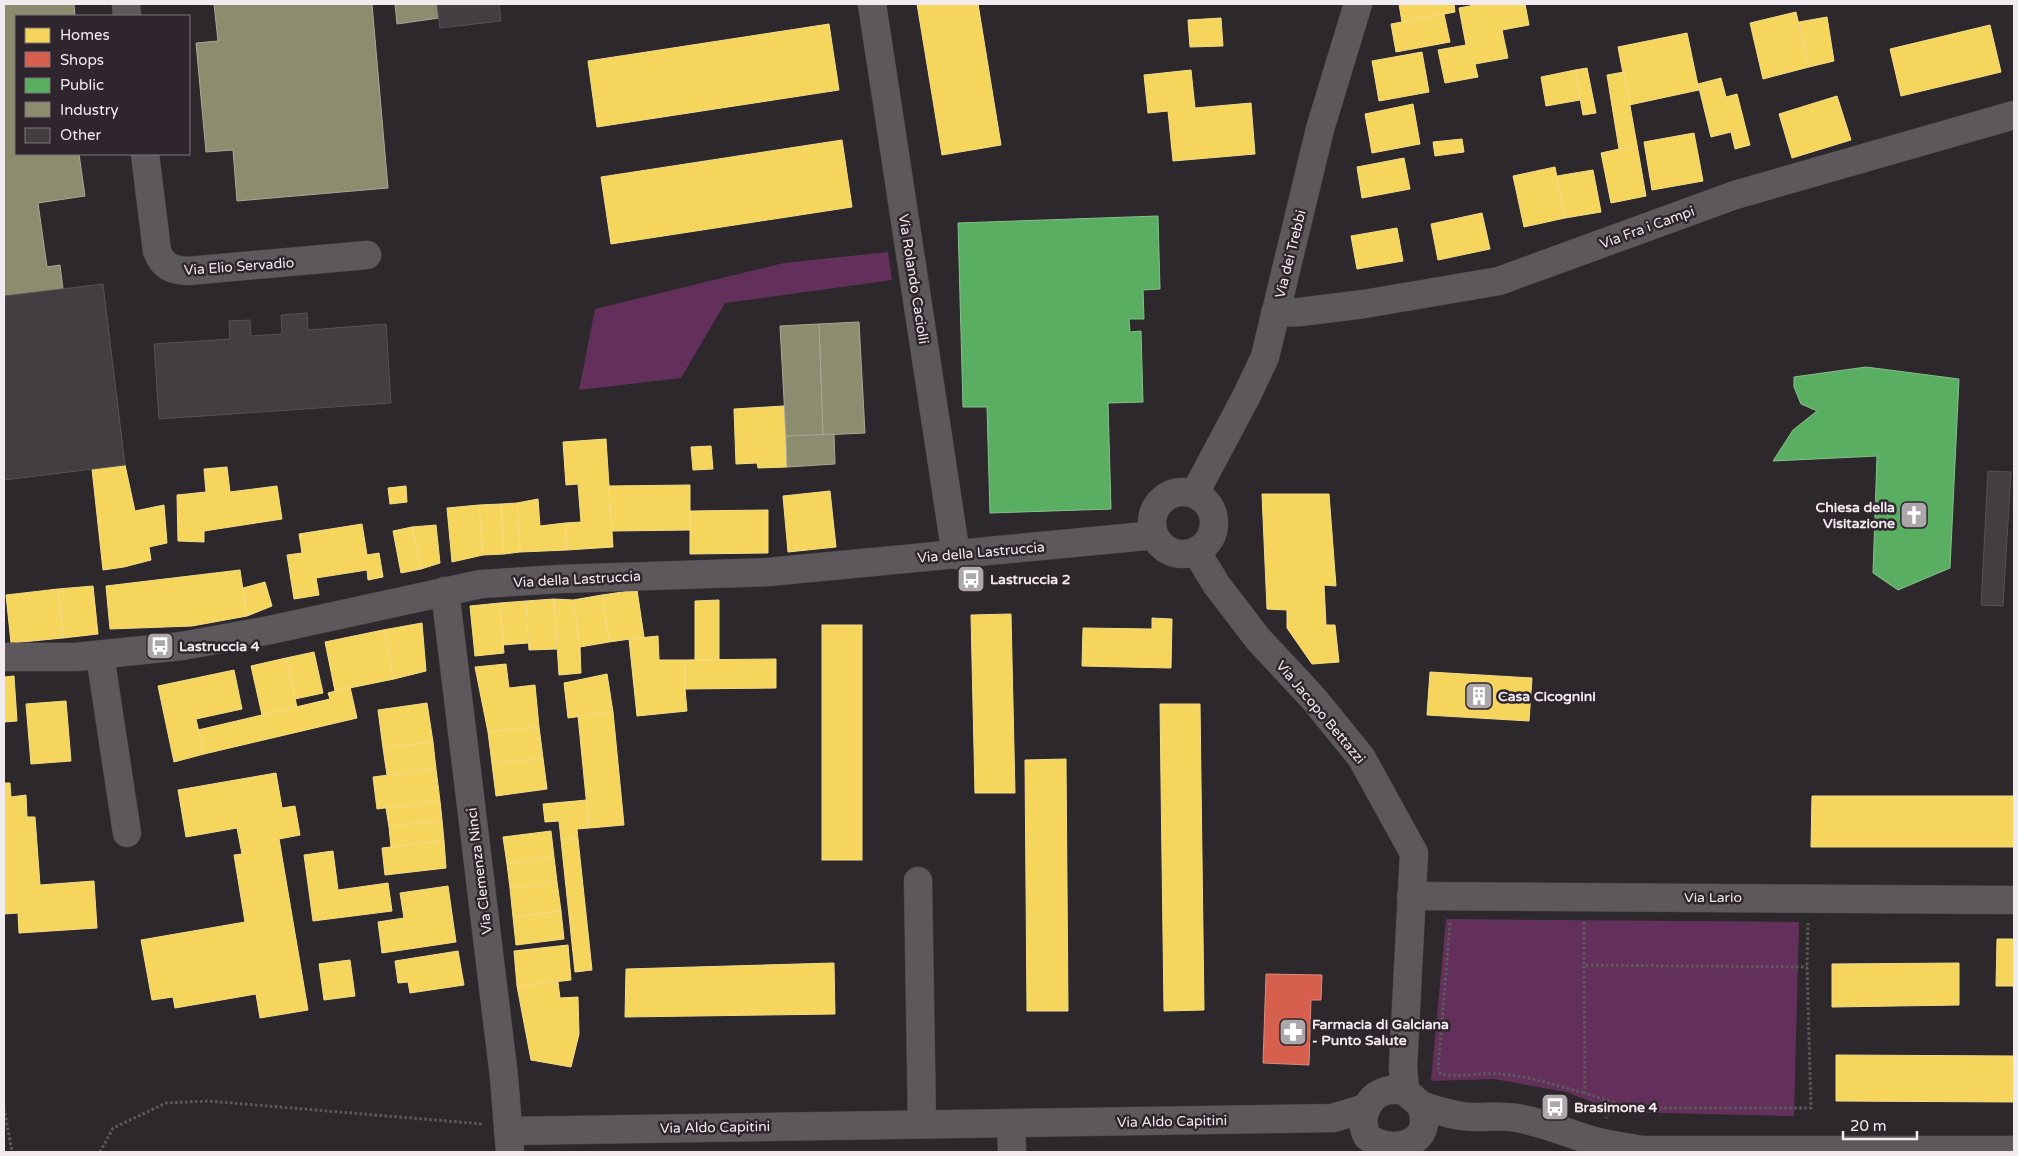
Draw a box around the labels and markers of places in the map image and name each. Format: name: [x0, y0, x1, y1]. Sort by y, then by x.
place label: Chiesa della Visitazione: [1816, 499, 1895, 532]
church icon: Chiesa della Visitazione: [1899, 500, 1929, 530]
bus stop icon: Lastruccia 2: [956, 564, 986, 594]
place label: Lastruccia 2: [990, 571, 1071, 588]
bus stop icon: Lastruccia 4: [145, 631, 175, 661]
place label: Lastruccia 4: [179, 638, 260, 655]
building icon: Casa Cicognini: [1464, 681, 1494, 711]
place label: Casa Cicognini: [1498, 688, 1596, 705]
place label: Farmacia di Galciana - Punto Salute: [1312, 1016, 1449, 1049]
pharmacy icon: Farmacia di Galciana - Punto Salute: [1278, 1017, 1308, 1047]
bus stop icon: Brasimone 4: [1540, 1092, 1570, 1122]
place label: Brasimone 4: [1574, 1099, 1657, 1116]

